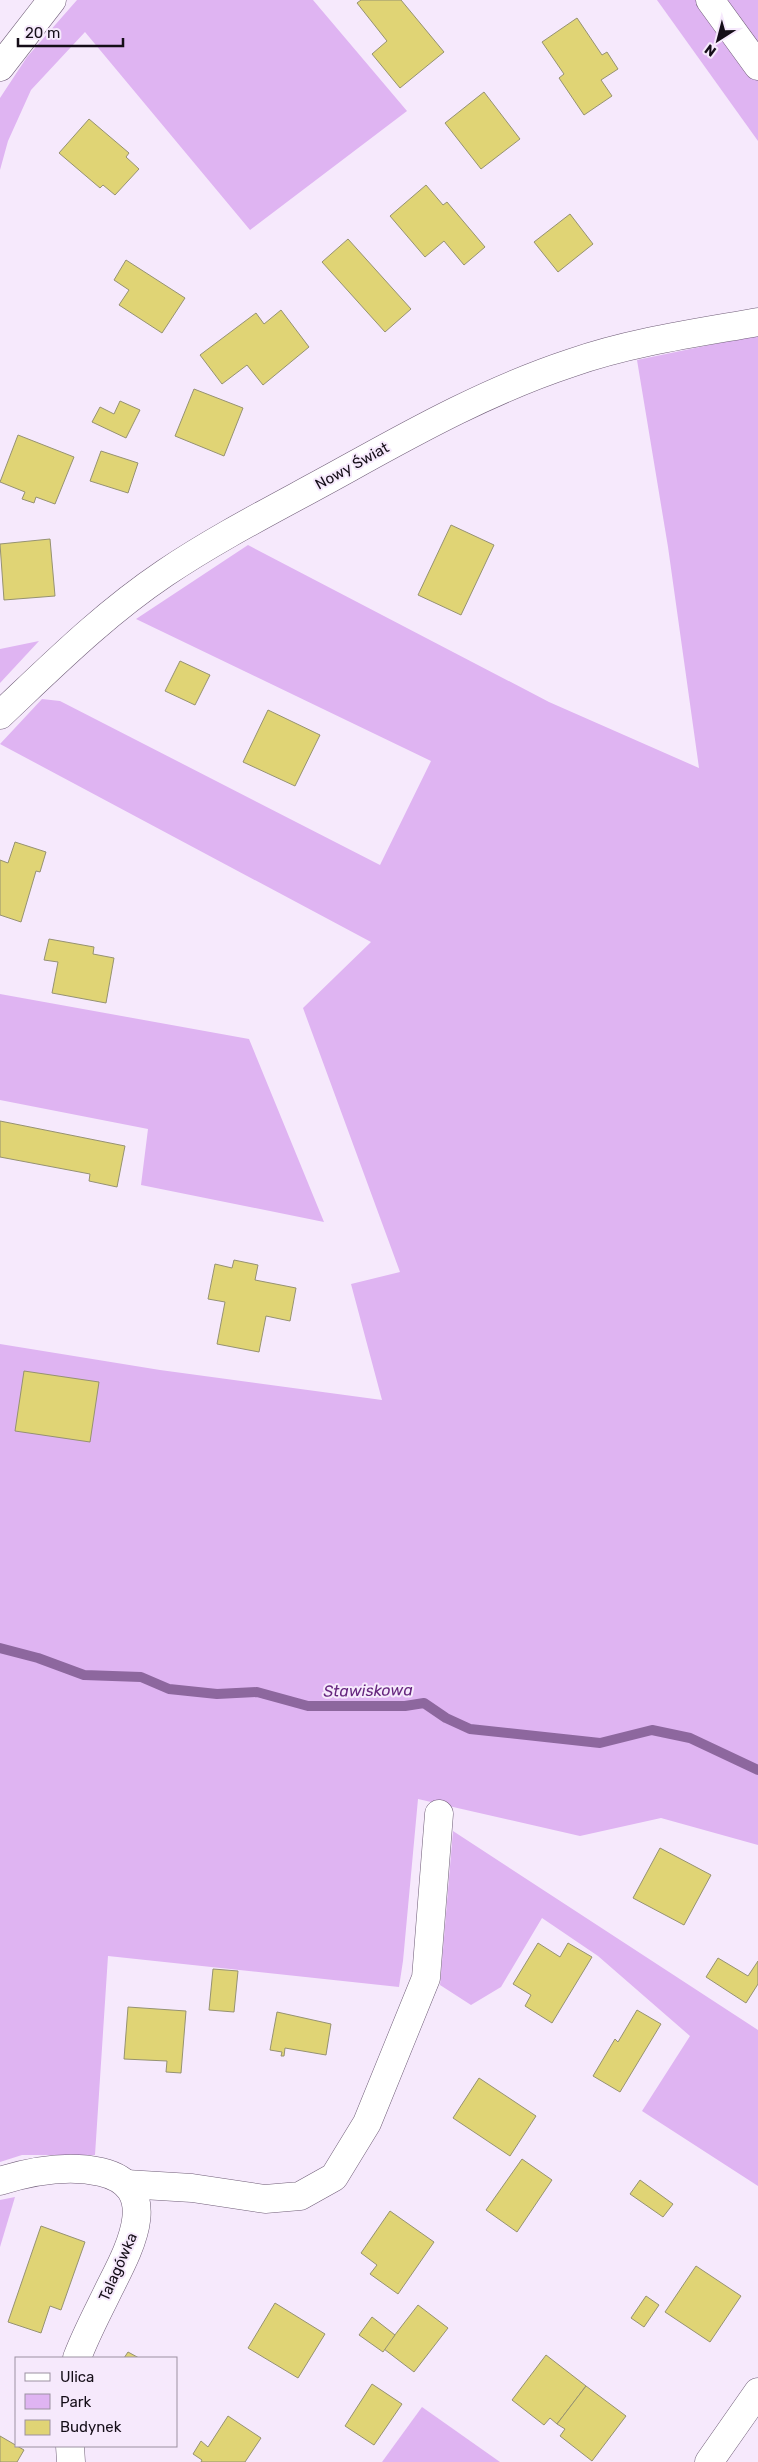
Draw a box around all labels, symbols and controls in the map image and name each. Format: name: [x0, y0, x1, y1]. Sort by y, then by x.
scale bar: [18, 15, 122, 47]
north arrow: [693, 15, 743, 65]
text: 20 m: [25, 24, 60, 42]
text: N: [702, 40, 720, 60]
street label: Nowy Świat: [312, 438, 392, 494]
water label: Stawiskowa: [323, 1680, 413, 1701]
street label: Talagówka: [95, 2230, 141, 2304]
legend: [15, 2357, 178, 2447]
text: Ulica: [60, 2368, 94, 2386]
text: Park: [60, 2393, 91, 2411]
text: Budynek: [60, 2418, 122, 2436]

